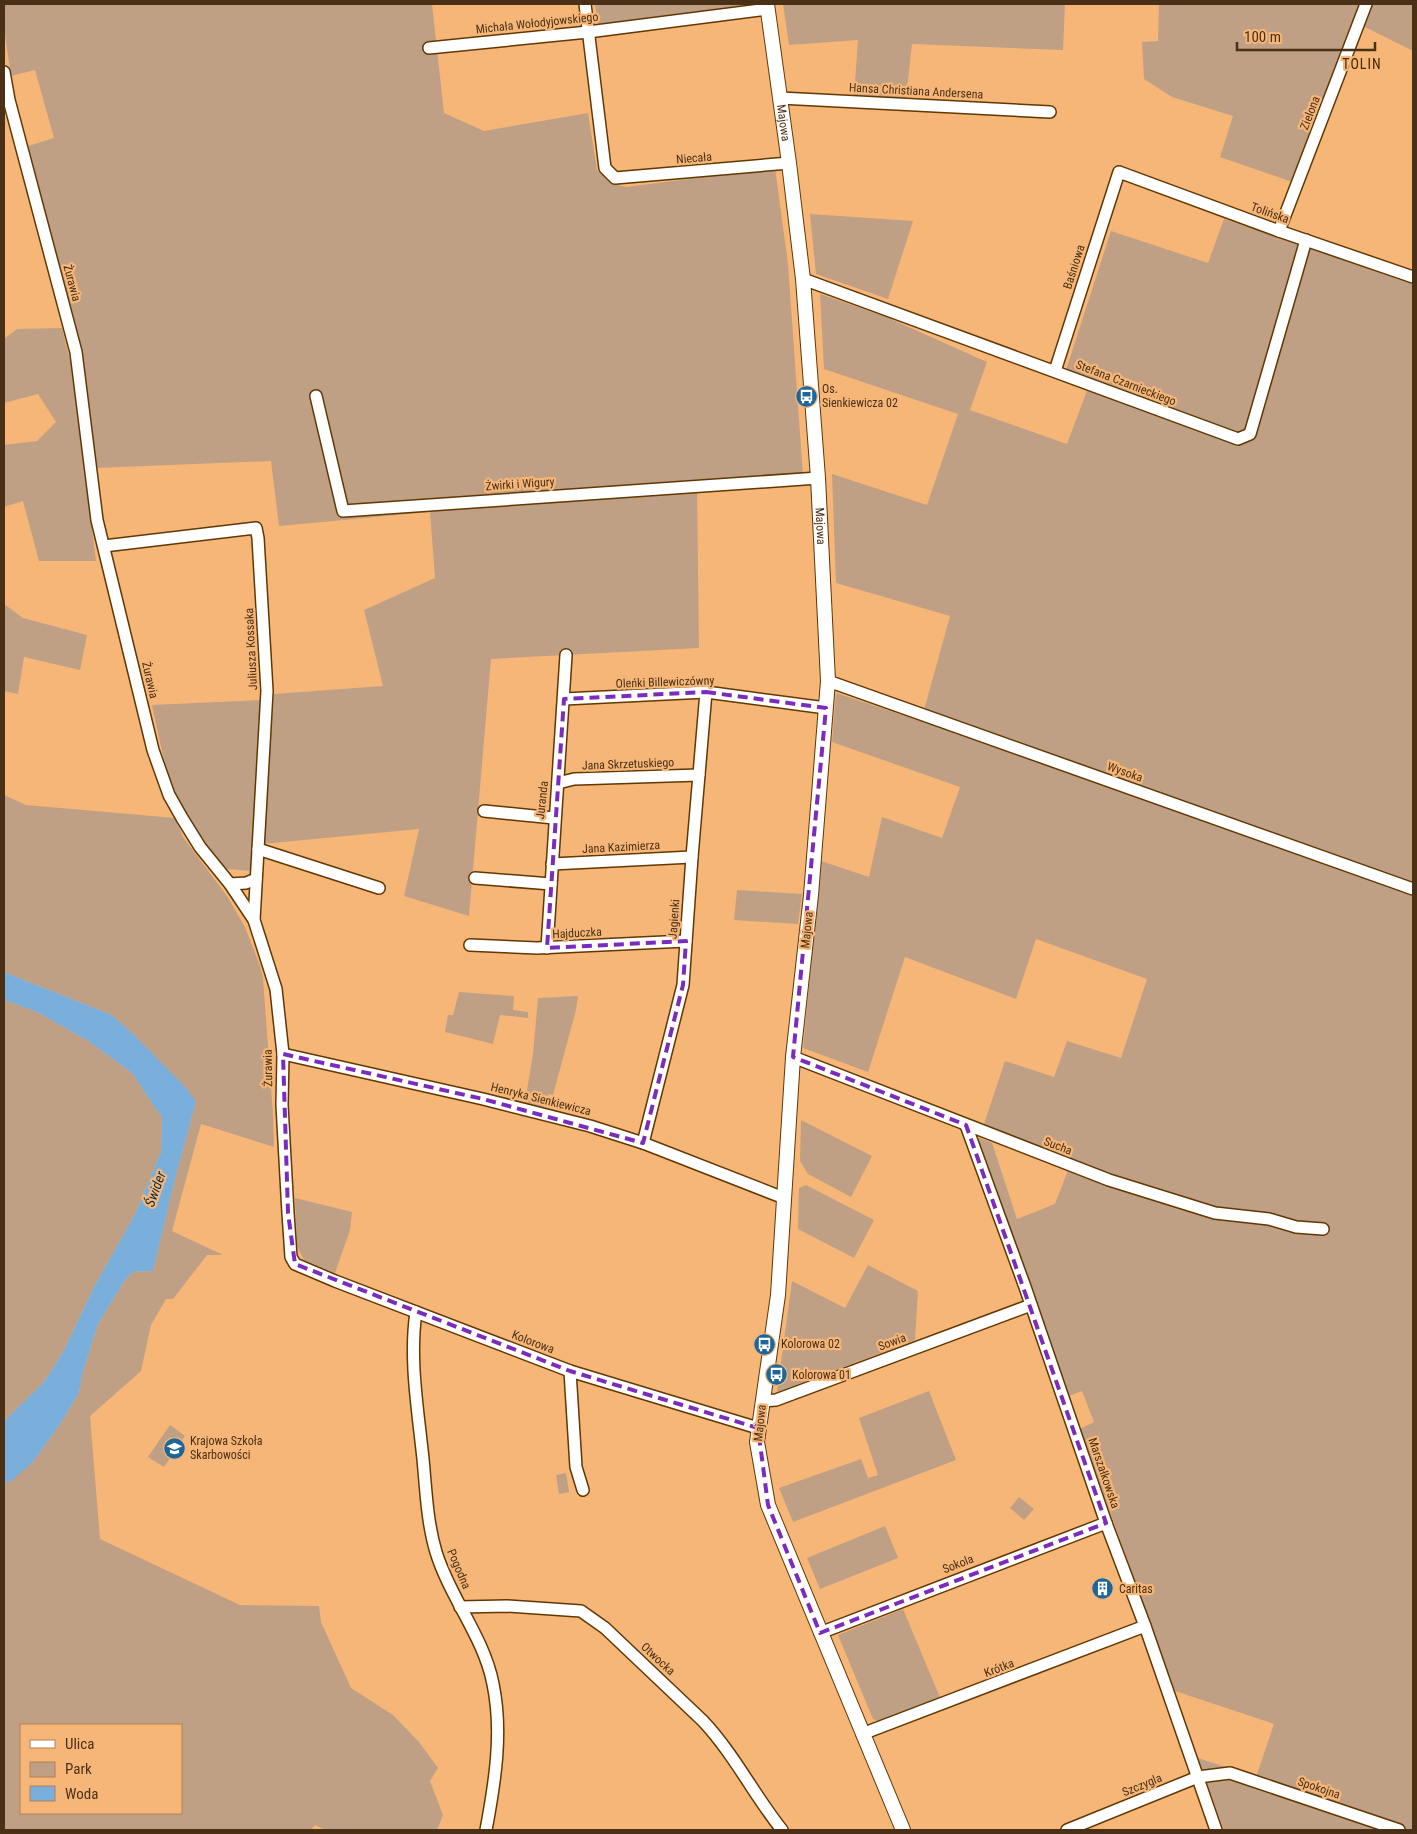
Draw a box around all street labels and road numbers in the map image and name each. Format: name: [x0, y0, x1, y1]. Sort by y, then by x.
street label: Michała Wołodyjowskiego: [475, 10, 599, 36]
street label: Hansa Christiana Andersena: [848, 80, 984, 102]
street label: Zielona: [1297, 94, 1323, 132]
street label: Majowa: [774, 104, 793, 142]
street label: Niecała: [676, 149, 713, 167]
street label: Tolińska: [1249, 200, 1291, 226]
street label: Baśniowa: [1060, 243, 1088, 291]
street label: Żurawia: [60, 263, 85, 303]
street label: Stefana Czarnieckiego: [1074, 357, 1178, 409]
street label: Żwirki i Wigury: [485, 474, 555, 493]
street label: Majowa: [812, 507, 828, 545]
street label: Juliusza Kossaka: [242, 607, 260, 691]
street label: Żurawia: [139, 660, 162, 700]
street label: Oleńki Billewiczówny: [615, 673, 715, 691]
street label: Jana Skrzetuskiego: [582, 755, 674, 773]
street label: Wysoka: [1105, 759, 1145, 785]
street label: Juranda: [533, 780, 551, 820]
street label: Jana Kazimierza: [582, 838, 661, 856]
street label: Jagienki: [666, 899, 682, 939]
street label: Majowa: [798, 911, 816, 949]
street label: Hajduczka: [552, 925, 602, 941]
street label: Żurawia: [260, 1049, 275, 1087]
street label: Henryka Sienkiewicza: [489, 1080, 593, 1118]
street label: Sucha: [1042, 1134, 1074, 1158]
street label: Kolorowa: [510, 1328, 556, 1357]
street label: Sowia: [876, 1330, 908, 1353]
street label: Majowa: [751, 1404, 769, 1442]
street label: Marszałkowska: [1085, 1436, 1123, 1510]
street label: Pogodna: [444, 1547, 474, 1591]
street label: Sokola: [940, 1552, 976, 1576]
street label: Otwocka: [638, 1640, 678, 1678]
street label: Krótka: [982, 1656, 1016, 1680]
street label: Szczygla: [1120, 1771, 1164, 1799]
street label: Spokojna: [1296, 1774, 1342, 1802]

